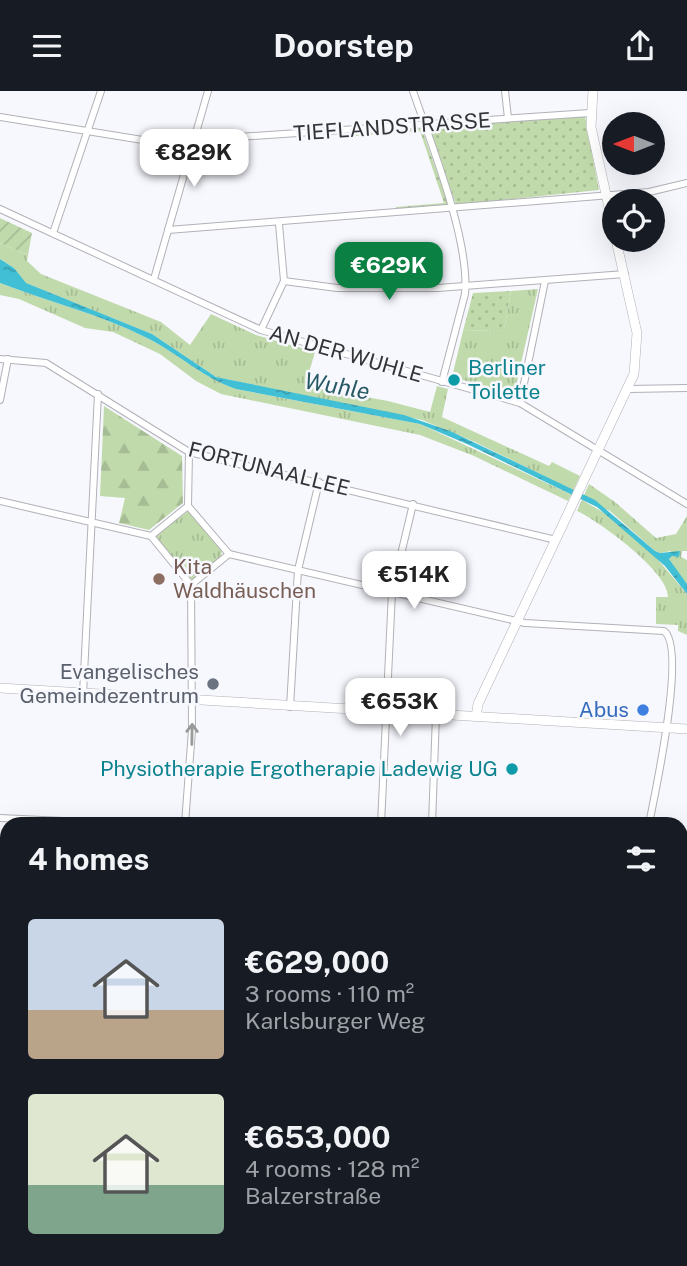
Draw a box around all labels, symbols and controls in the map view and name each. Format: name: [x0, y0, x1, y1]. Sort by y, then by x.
icon: menu: [28, 27, 66, 65]
text: Doorstep: [273, 27, 414, 64]
icon: share: [621, 27, 659, 65]
street label: TIEFLANDSTRASSE: [292, 107, 492, 146]
north arrow: [602, 112, 665, 175]
map controls: [602, 112, 665, 252]
pin: €829K: [145, 129, 243, 189]
text: €829K: [156, 138, 232, 165]
button: locate: [602, 189, 665, 252]
pin: €629K: [340, 243, 438, 302]
text: €629K: [351, 251, 427, 278]
street label: AN DER WUHLE: [267, 320, 426, 387]
place label: Berliner Toilette: [468, 355, 546, 404]
water label: Wuhle: [302, 367, 372, 405]
marker: Berliner Toilette: [446, 372, 462, 388]
street label: FORTUNAALLEE: [186, 436, 352, 501]
pin: €514K: [365, 552, 463, 611]
place label: Kita Waldhäuschen: [173, 554, 316, 603]
text: €514K: [378, 560, 450, 587]
marker: Kita Waldhäuschen: [151, 571, 167, 587]
place label: Evangelisches Gemeindezentrum: [20, 659, 199, 708]
marker: Evangelisches Gemeindezentrum: [205, 676, 221, 692]
pin: €653K: [351, 679, 449, 738]
text: €653K: [361, 687, 439, 714]
place label: Abus: [579, 697, 629, 722]
marker: Abus: [635, 702, 651, 718]
one-way arrow: [185, 723, 199, 746]
place label: Physiotherapie Ergotherapie Ladewig UG: [100, 756, 498, 781]
marker: Physiotherapie Ergotherapie Ladewig UG: [504, 761, 520, 777]
icon: filters: [622, 840, 660, 878]
text: 4 homes: [28, 841, 149, 877]
text: €629,000: [245, 944, 389, 980]
icon: home: [84, 947, 168, 1031]
text: 3 rooms · 110 m²: [245, 980, 414, 1007]
text: Karlsburger Weg: [245, 1007, 425, 1034]
text: €653,000: [245, 1119, 391, 1155]
icon: home: [84, 1122, 168, 1206]
text: 4 rooms · 128 m²: [245, 1155, 419, 1182]
text: Balzerstraße: [245, 1182, 381, 1209]

